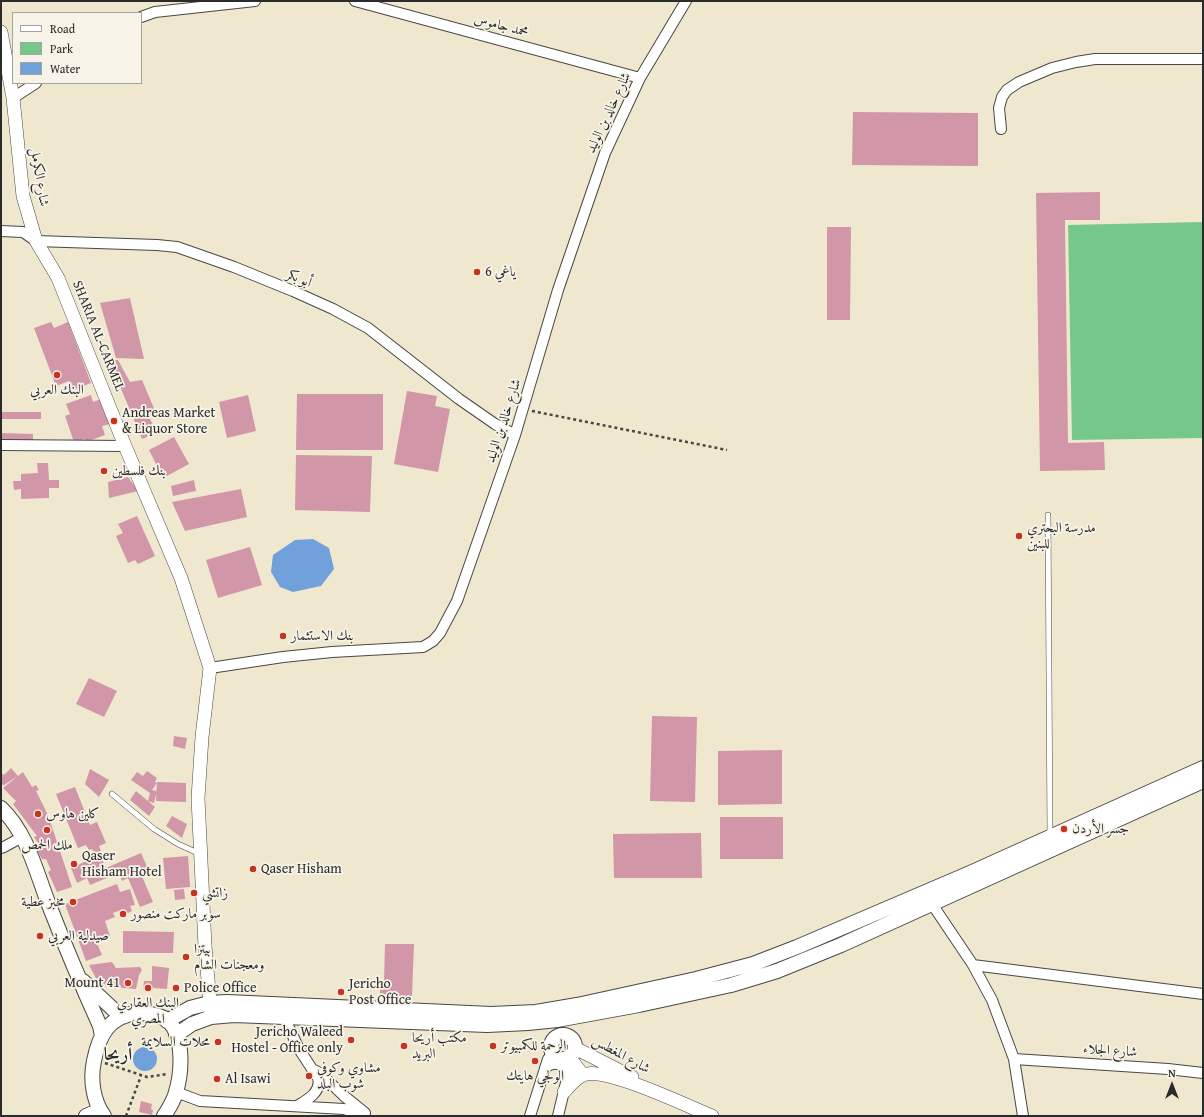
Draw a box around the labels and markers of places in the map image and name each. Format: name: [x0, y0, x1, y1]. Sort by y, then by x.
place label: ياغي 6: [485, 264, 516, 280]
marker: ياغي 6: [472, 267, 482, 277]
marker: البنك العربي: [52, 370, 62, 380]
place label: البنك العربي: [30, 382, 84, 398]
place label: Andreas Market & Liquor Store: [122, 405, 215, 438]
marker: Andreas Market & Liquor Store: [109, 416, 119, 426]
place label: بنك فلسطين: [112, 463, 166, 479]
marker: بنك فلسطين: [99, 466, 109, 476]
place label: مدرسة البحتري للبنين: [1027, 520, 1096, 552]
marker: مدرسة البحتري للبنين: [1014, 531, 1024, 541]
place label: بنك الاستثمار: [291, 628, 353, 644]
marker: بنك الاستثمار: [278, 631, 288, 641]
place label: كلين هاوس: [46, 806, 100, 822]
marker: كلين هاوس: [33, 809, 43, 819]
place label: جسر الأردن: [1072, 821, 1129, 837]
marker: جسر الأردن: [1059, 824, 1069, 834]
marker: ملك الحمص: [42, 825, 52, 835]
place label: ملك الحمص: [21, 837, 73, 853]
place label: Qaser Hisham Hotel: [82, 848, 162, 880]
marker: Qaser Hisham Hotel: [69, 859, 79, 869]
place label: Qaser Hisham: [261, 861, 342, 877]
marker: Qaser Hisham: [248, 864, 258, 874]
place label: زاتشي: [202, 885, 228, 901]
marker: زاتشي: [189, 888, 199, 898]
place label: مخبز عطية: [21, 894, 65, 910]
marker: مخبز عطية: [68, 897, 78, 907]
place label: سوبر ماركت منصور: [131, 906, 221, 922]
marker: سوبر ماركت منصور: [118, 909, 128, 919]
place label: صيدلية العربي: [48, 928, 109, 944]
marker: صيدلية العربي: [35, 931, 45, 941]
place label: بيتزا ومعجنات الشام: [194, 941, 264, 974]
marker: بيتزا ومعجنات الشام: [181, 952, 191, 962]
place label: Mount 41: [64, 975, 120, 991]
place label: Jericho Post Office: [349, 976, 411, 1008]
marker: Mount 41: [123, 978, 133, 988]
place label: Police Office: [184, 980, 257, 996]
marker: البنك العقاري المصري: [143, 983, 153, 993]
marker: Police Office: [171, 983, 181, 993]
marker: Jericho Post Office: [336, 987, 346, 997]
place label: البنك العقاري المصري: [117, 995, 179, 1028]
place label: Jericho Waleed Hostel - Office only: [231, 1024, 343, 1056]
place label: مكتب أريحا البريد: [412, 1030, 467, 1062]
place label: محلات السلايمة: [141, 1034, 210, 1050]
marker: Jericho Waleed Hostel - Office only: [346, 1035, 356, 1045]
marker: محلات السلايمة: [213, 1037, 223, 1047]
place label: الرحمة للكمبيوتر: [501, 1038, 566, 1054]
marker: مكتب أريحا البريد: [399, 1041, 409, 1051]
marker: الرحمة للكمبيوتر: [488, 1041, 498, 1051]
marker: الولجي هايتك: [530, 1056, 540, 1066]
place label: مشاوي وكوفي شوب البلد: [317, 1060, 381, 1092]
place label: الولجي هايتك: [506, 1068, 564, 1084]
place label: Al Isawi: [225, 1071, 271, 1087]
marker: مشاوي وكوفي شوب البلد: [304, 1071, 314, 1081]
marker: Al Isawi: [212, 1074, 222, 1084]

